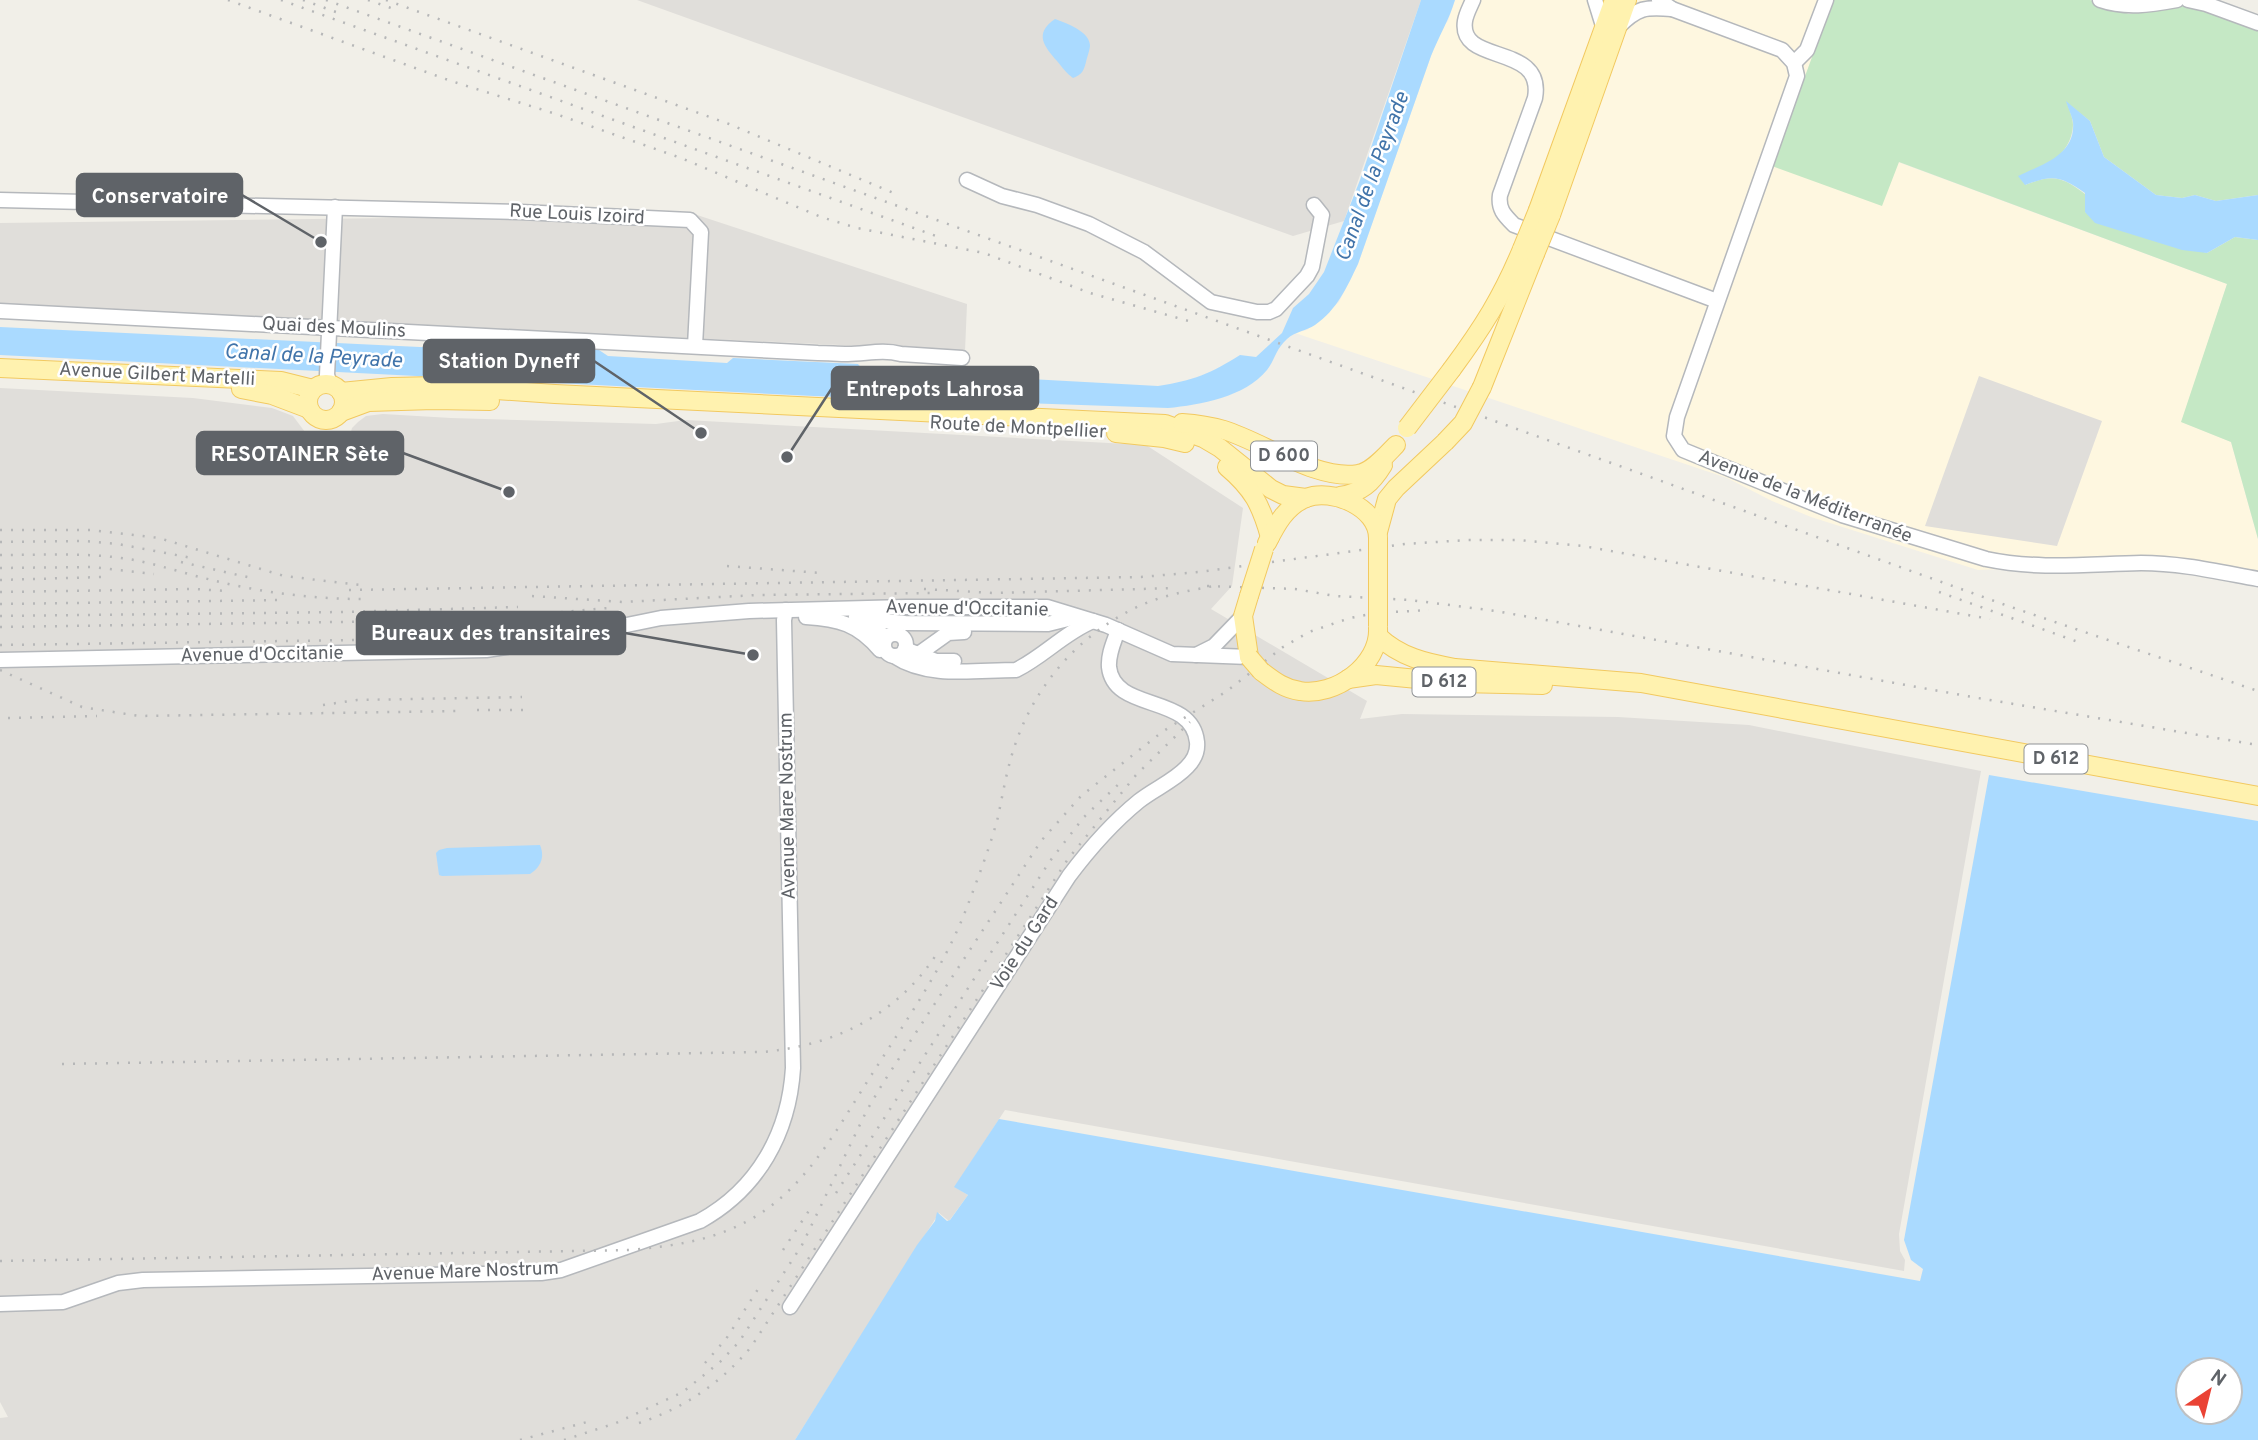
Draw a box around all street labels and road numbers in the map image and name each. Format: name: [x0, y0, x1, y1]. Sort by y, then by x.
street label: Rue Louis Izoird: [509, 199, 645, 231]
street label: Quai des Moulins: [261, 312, 407, 344]
street label: Avenue Gilbert Martelli: [58, 358, 256, 392]
street label: Route de Montpellier: [929, 411, 1108, 445]
road number: D 600: [1251, 442, 1317, 470]
street label: Avenue de la Méditerranée: [1695, 445, 1915, 549]
street label: Avenue d'Occitanie: [885, 596, 1049, 622]
street label: Avenue d'Occitanie: [180, 642, 344, 668]
road number: D 612: [1412, 668, 1476, 696]
street label: Avenue Mare Nostrum: [774, 712, 802, 900]
road number: D 612: [2024, 744, 2088, 774]
street label: Voie du Gard: [986, 892, 1064, 996]
street label: Avenue Mare Nostrum: [371, 1257, 559, 1287]

